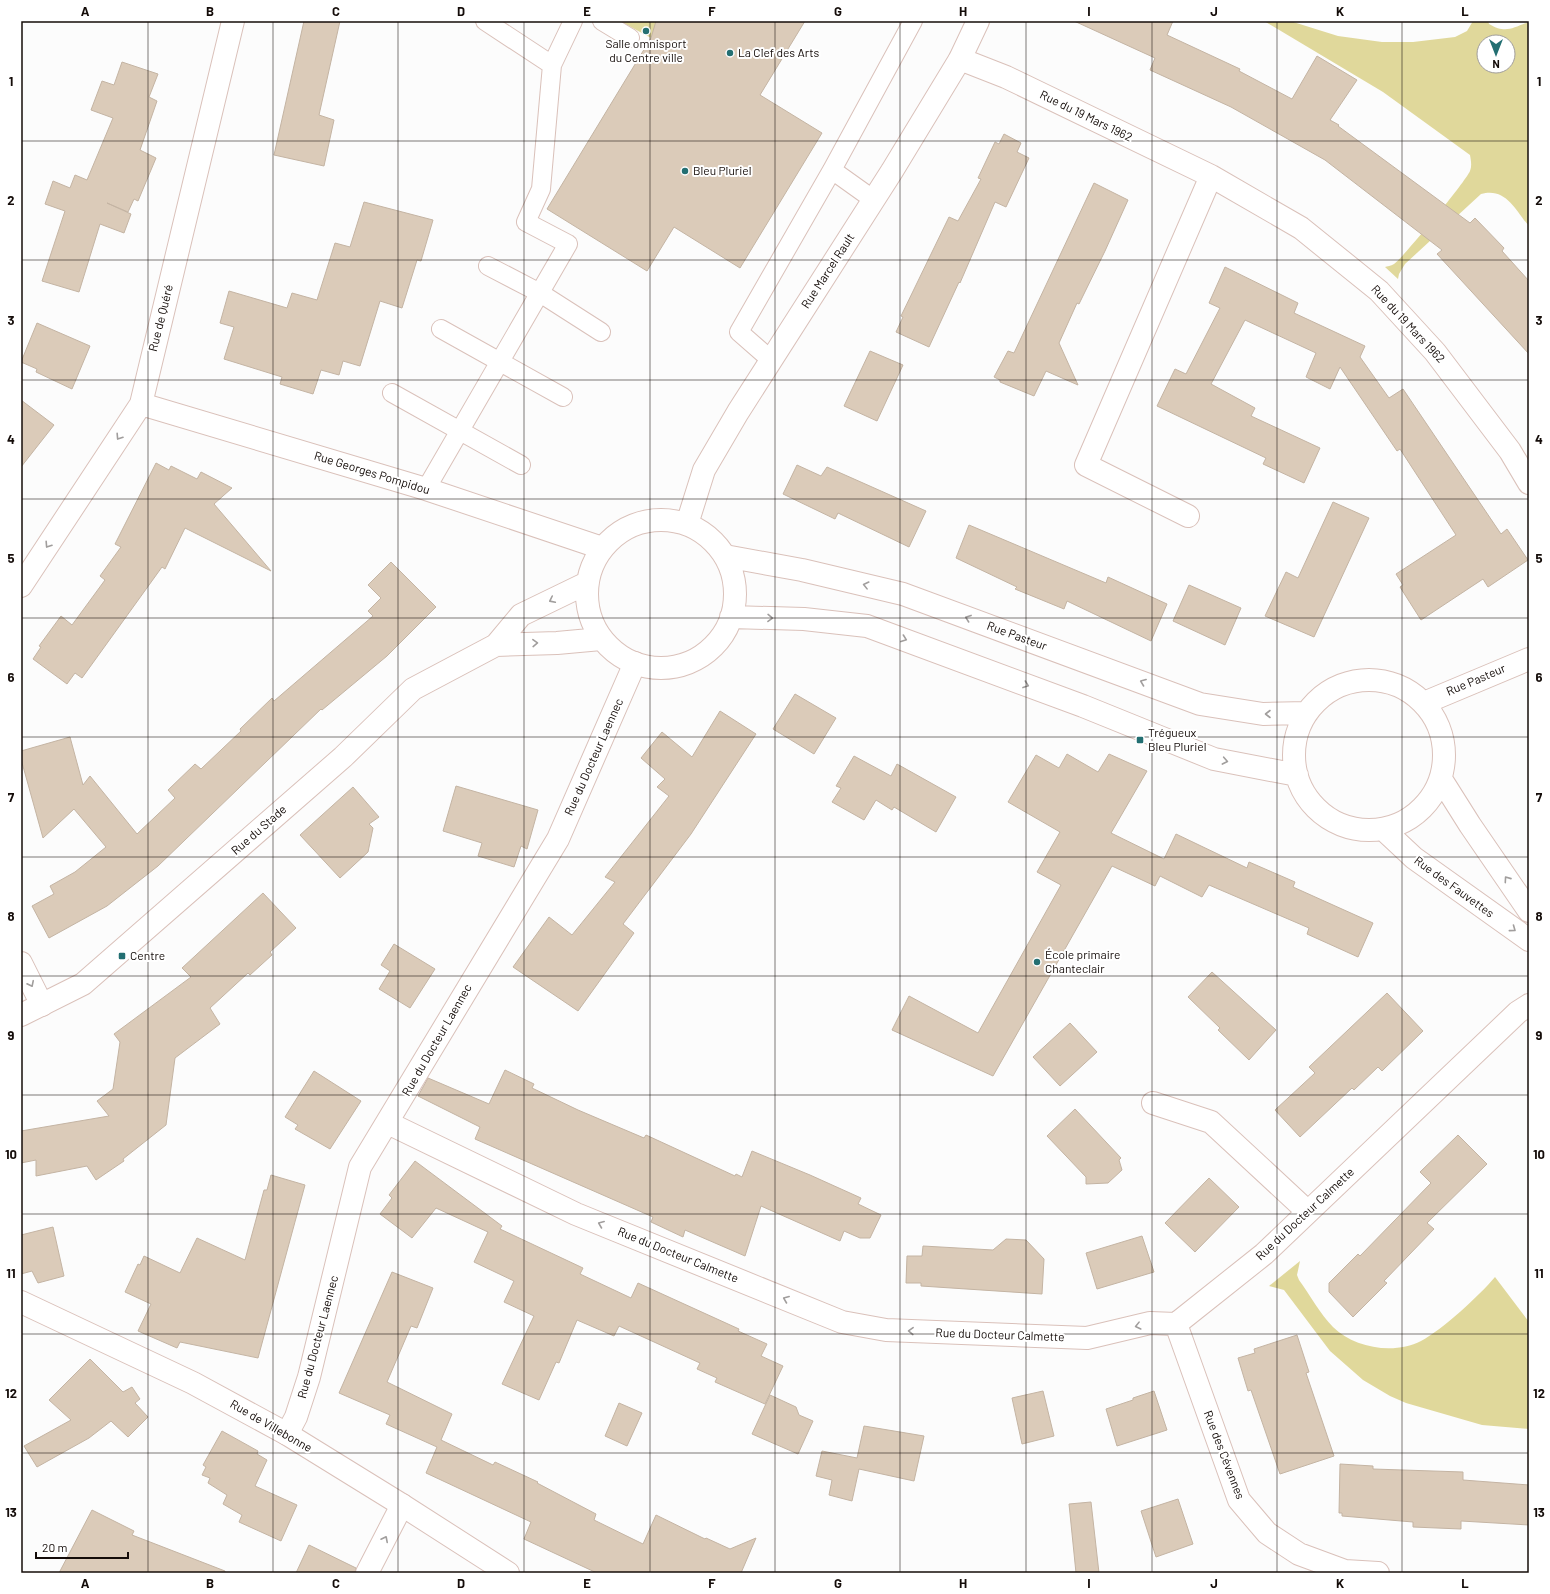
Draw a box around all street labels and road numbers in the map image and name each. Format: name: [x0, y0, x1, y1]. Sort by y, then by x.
street label: Rue du 19 Mars 1962: [1038, 87, 1135, 144]
street label: Rue Marcel Rault: [798, 230, 857, 310]
street label: Rue du 19 Mars 1962: [1369, 282, 1448, 365]
street label: Rue de Quéré: [145, 283, 175, 353]
street label: Rue Georges Pompidou: [313, 448, 432, 496]
street label: Rue Pasteur: [985, 618, 1050, 653]
street label: Rue Pasteur: [1444, 660, 1508, 698]
street label: Rue du Docteur Laennec: [561, 696, 625, 817]
street label: Rue du Stade: [228, 802, 289, 857]
street label: Rue des Fauvettes: [1412, 853, 1497, 920]
street label: Rue du Docteur Laennec: [398, 981, 474, 1098]
street label: Rue du Docteur Calmette: [1252, 1164, 1356, 1262]
street label: Rue du Docteur Calmette: [616, 1223, 741, 1285]
street label: Rue du Docteur Laennec: [294, 1274, 340, 1400]
street label: Rue du Docteur Calmette: [935, 1325, 1065, 1343]
street label: Rue de Villebonne: [228, 1396, 315, 1454]
street label: Rue des Cévennes: [1202, 1408, 1248, 1501]

